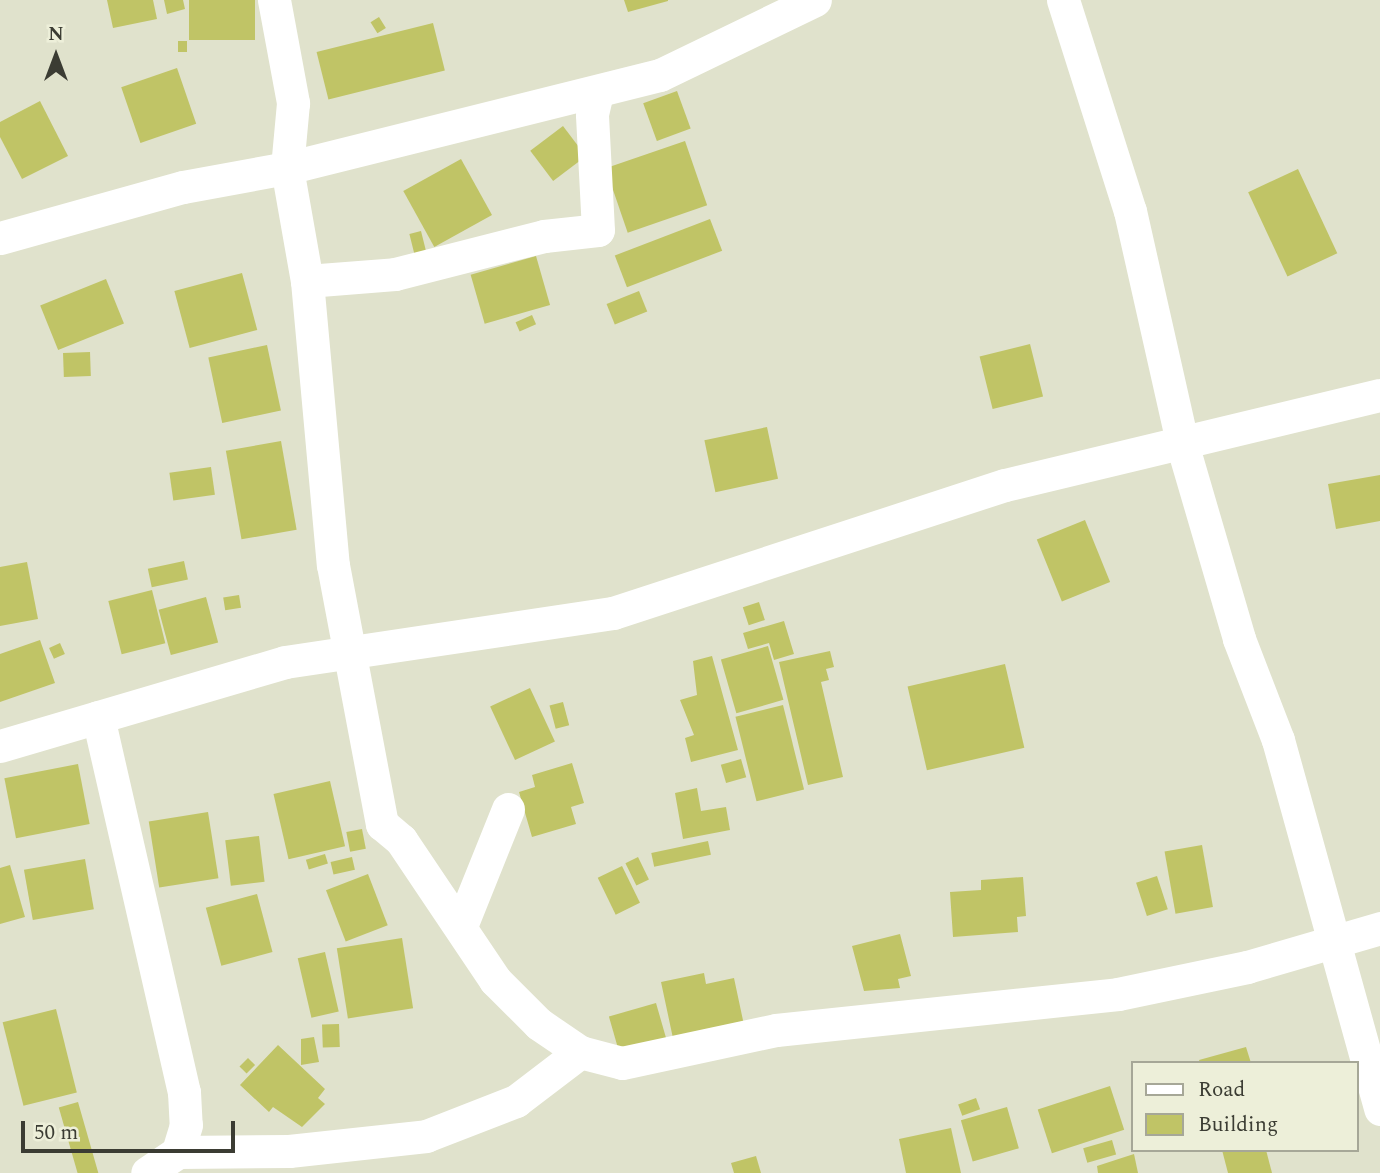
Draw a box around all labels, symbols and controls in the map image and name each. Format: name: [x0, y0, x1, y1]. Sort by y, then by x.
text: N: [48, 20, 64, 49]
north arrow: [21, 21, 91, 91]
legend: [1132, 1061, 1359, 1152]
text: Road: [1198, 1074, 1245, 1106]
scale bar: [24, 1106, 238, 1150]
text: Building: [1198, 1109, 1278, 1141]
text: 50 m: [34, 1117, 78, 1149]

